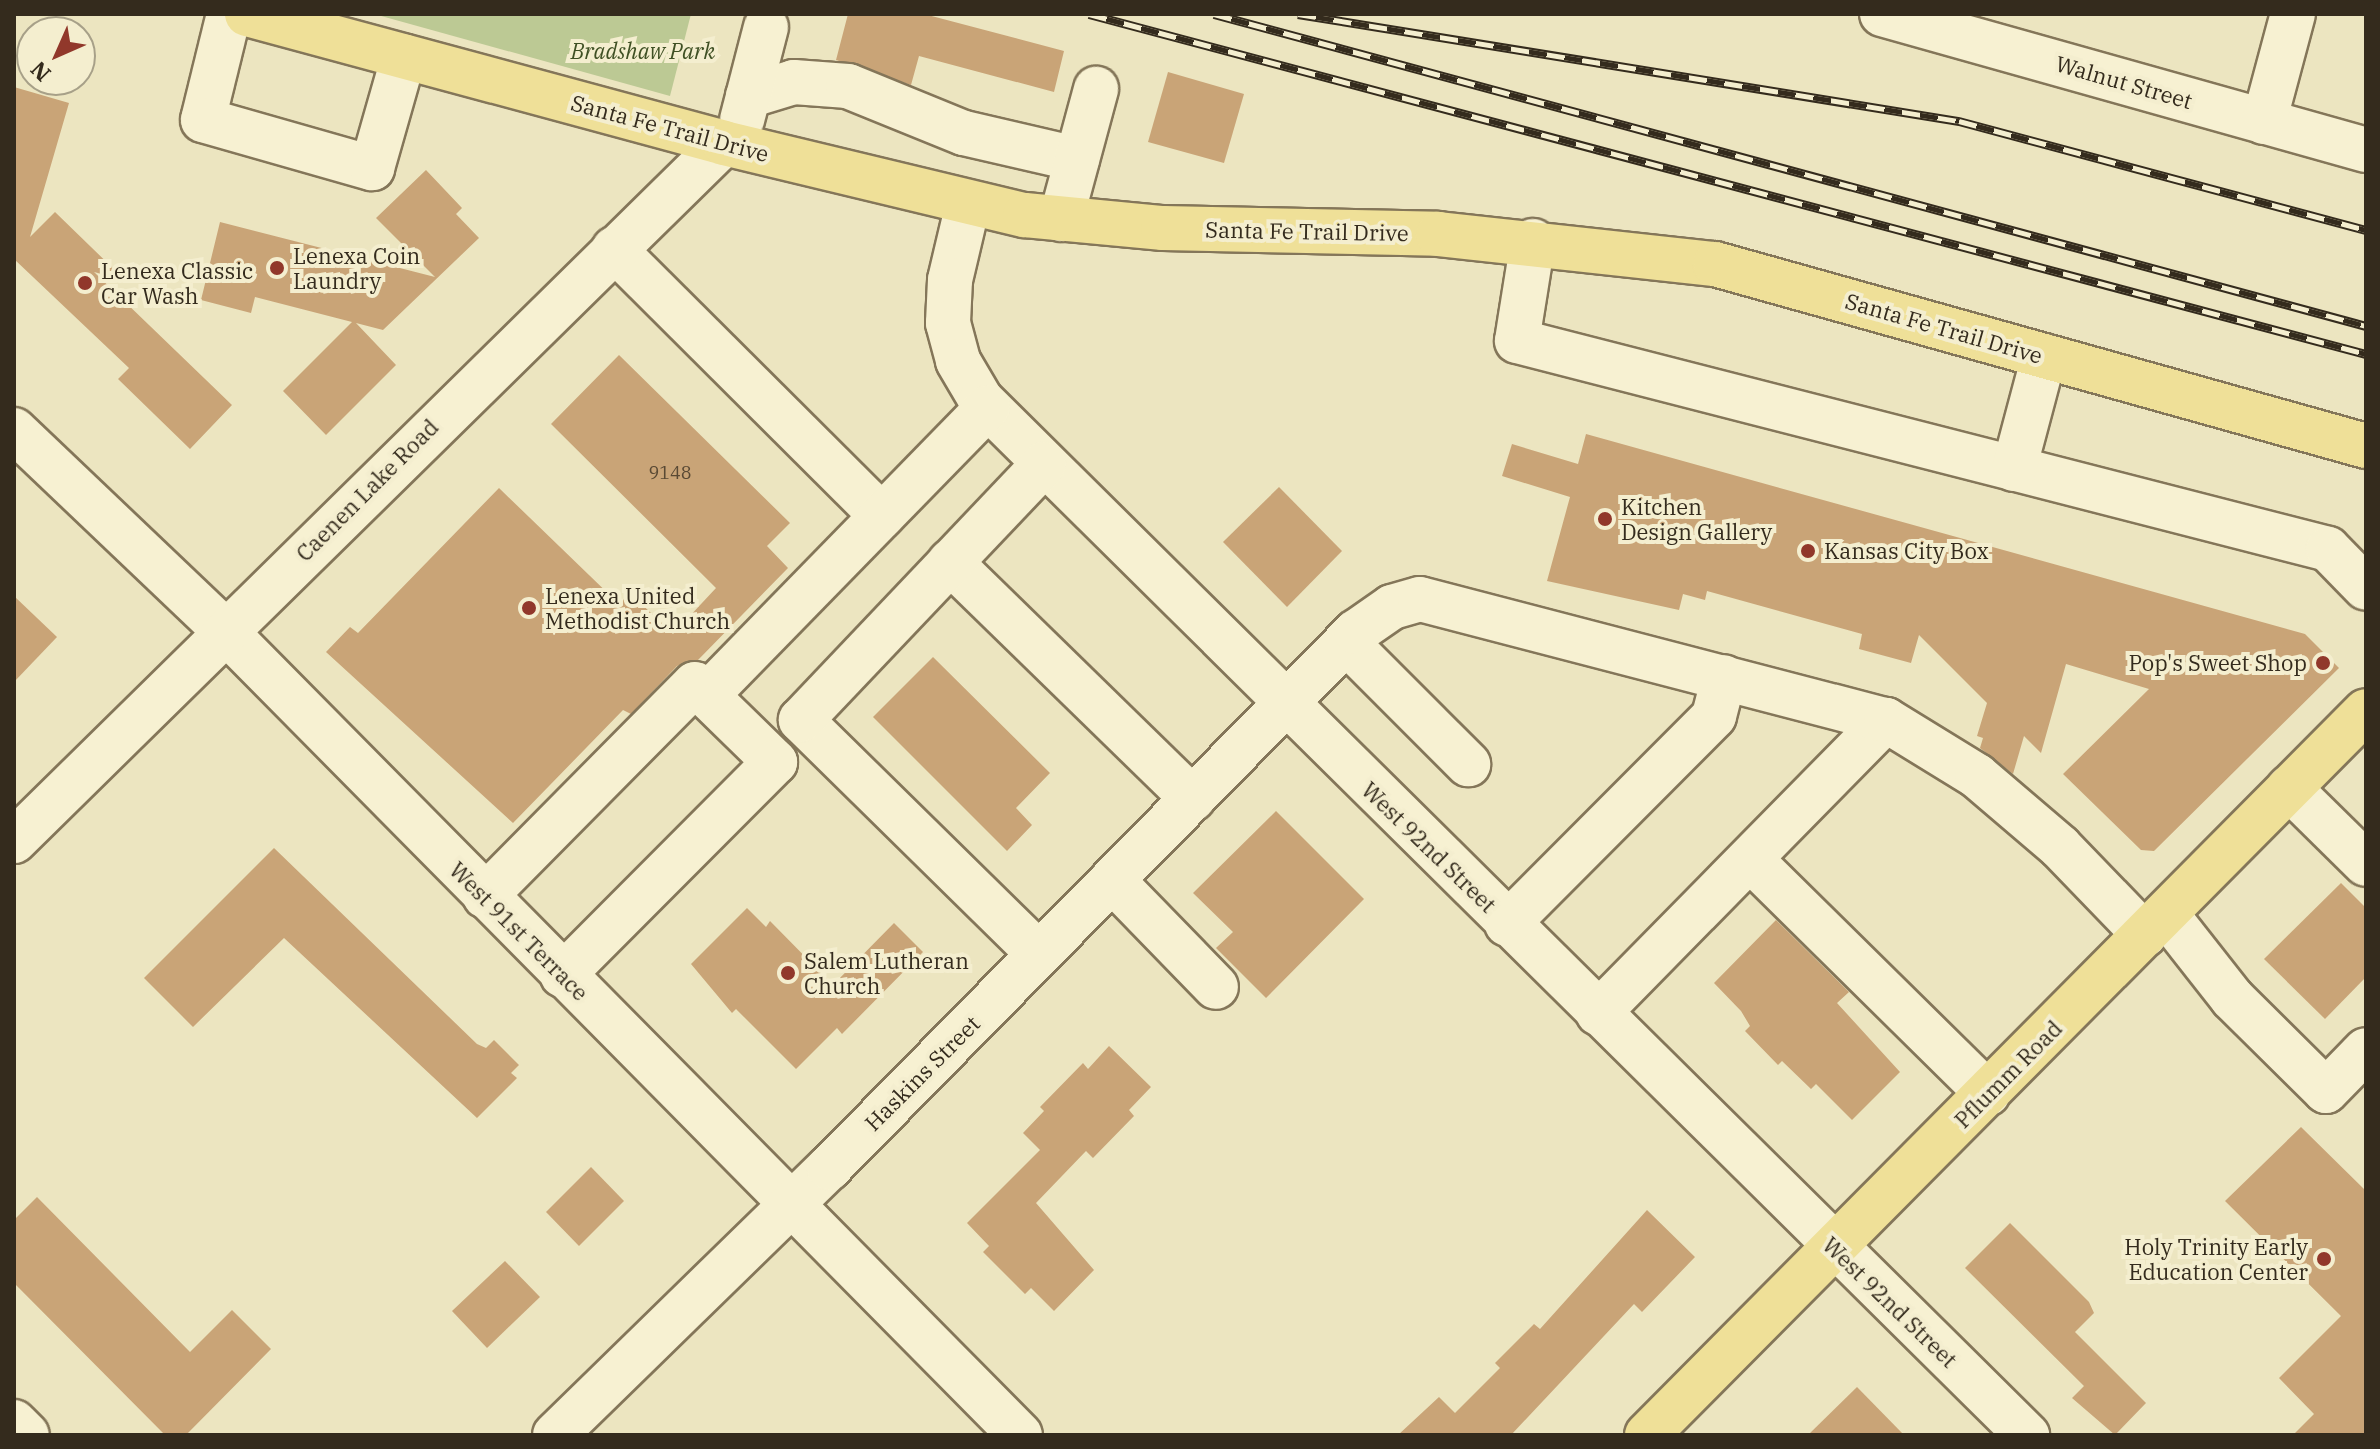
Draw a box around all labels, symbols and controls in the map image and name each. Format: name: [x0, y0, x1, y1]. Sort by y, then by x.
north arrow: [16, 16, 96, 96]
park label: Bradshaw Park: [571, 38, 715, 64]
street label: Walnut Street: [2053, 50, 2195, 114]
text: N: [24, 56, 56, 88]
street label: Santa Fe Trail Drive: [568, 89, 772, 167]
street label: Santa Fe Trail Drive: [1205, 216, 1409, 246]
place label: Lenexa Coin Laundry: [293, 242, 420, 294]
place label: Lenexa Classic Car Wash: [101, 257, 253, 308]
marker: Lenexa Coin Laundry: [268, 259, 286, 277]
marker: Lenexa Classic Car Wash: [76, 274, 94, 292]
street label: Santa Fe Trail Drive: [1843, 287, 2045, 369]
street label: Caenen Lake Road: [291, 414, 443, 566]
house number: 9148: [648, 462, 692, 484]
place label: Kitchen Design Gallery: [1621, 493, 1772, 544]
marker: Kitchen Design Gallery: [1596, 510, 1614, 528]
place label: Kansas City Box: [1824, 538, 1989, 564]
marker: Kansas City Box: [1799, 542, 1817, 560]
place label: Lenexa United Methodist Church: [545, 582, 730, 634]
marker: Lenexa United Methodist Church: [520, 599, 538, 617]
place label: Pop's Sweet Shop: [2128, 650, 2307, 676]
marker: Pop's Sweet Shop: [2314, 654, 2332, 672]
street label: West 92nd Street: [1356, 776, 1502, 918]
street label: West 91st Terrace: [444, 856, 594, 1006]
place label: Salem Lutheran Church: [804, 947, 969, 998]
marker: Salem Lutheran Church: [779, 964, 797, 982]
street label: Haskins Street: [859, 1010, 985, 1136]
street label: Pflumm Road: [1949, 1015, 2067, 1133]
street label: West 92nd Street: [1817, 1231, 1963, 1373]
place label: Holy Trinity Early Education Center: [2124, 1233, 2308, 1284]
marker: Holy Trinity Early Education Center: [2315, 1250, 2333, 1268]

